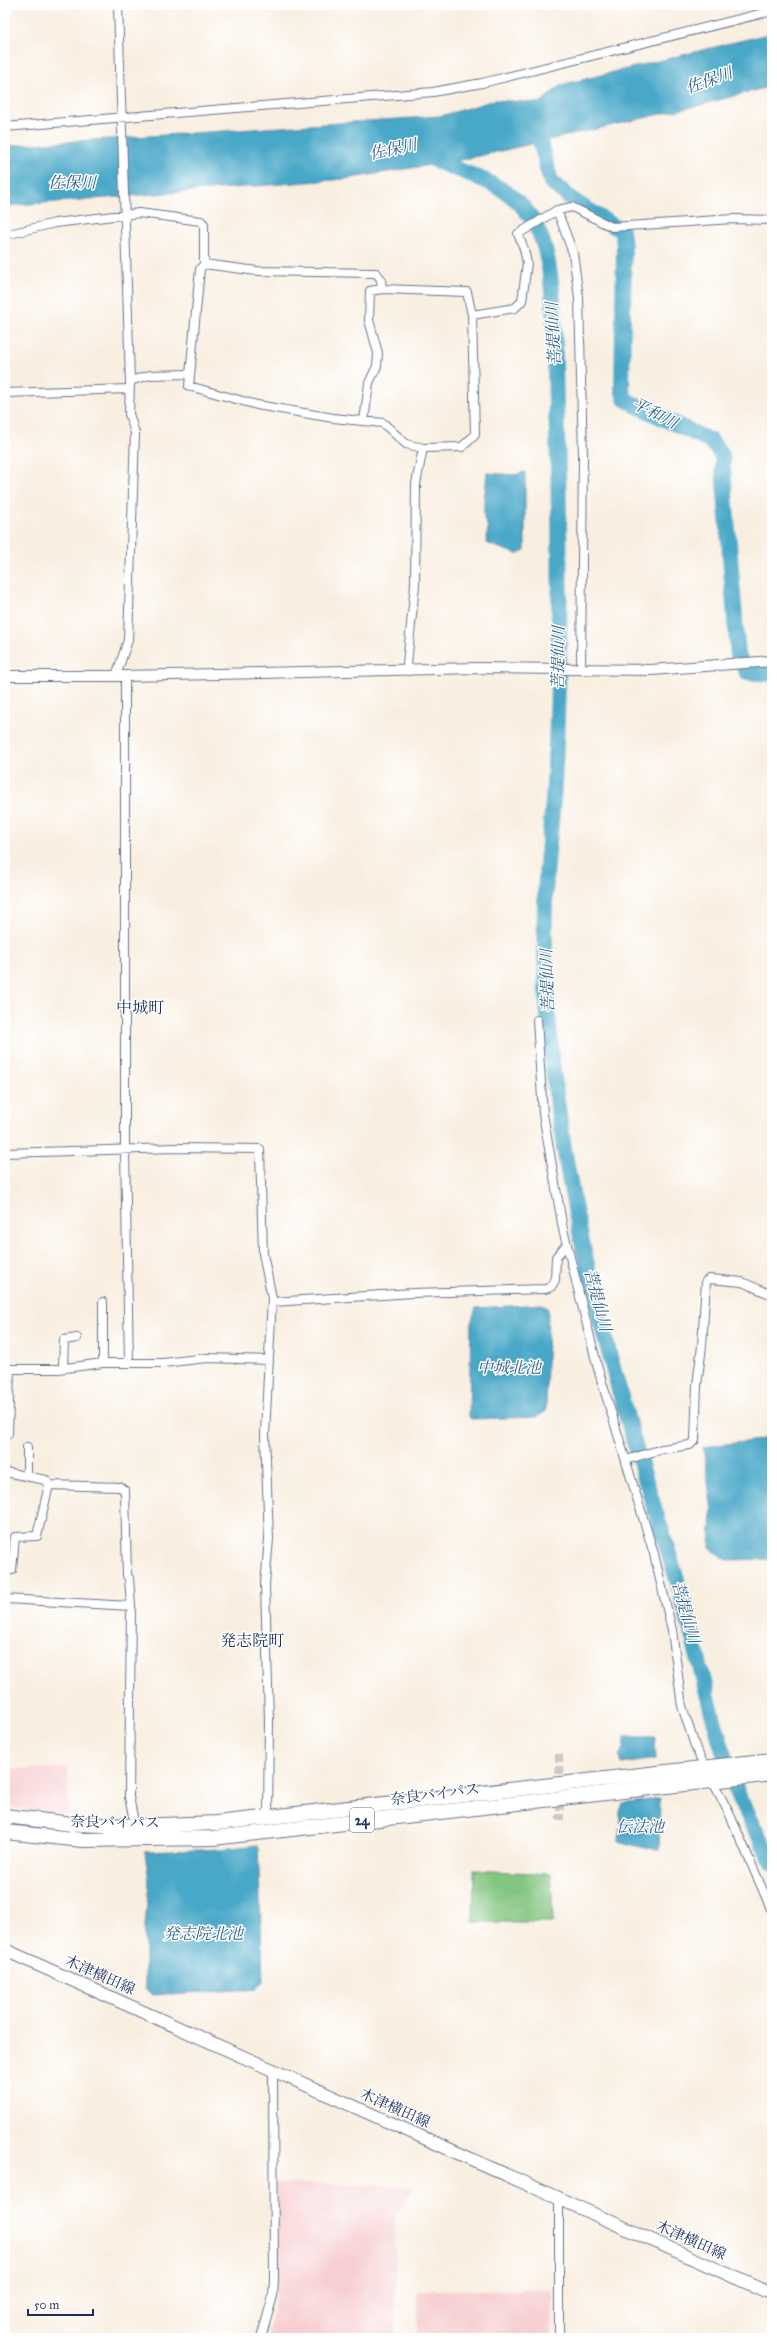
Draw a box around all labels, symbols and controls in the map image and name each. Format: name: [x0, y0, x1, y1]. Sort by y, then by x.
water label: 佐保川: [683, 62, 737, 97]
water label: 佐保川: [368, 134, 420, 163]
water label: 佐保川: [48, 173, 98, 192]
water label: 菩提仙川: [542, 300, 564, 366]
water label: 平和川: [629, 394, 682, 433]
water label: 菩提仙川: [548, 624, 568, 690]
water label: 菩提仙川: [536, 947, 558, 1013]
district label: 中城町: [116, 998, 164, 1017]
water label: 菩提仙川: [581, 1267, 616, 1335]
water label: 中城北池: [477, 1358, 543, 1377]
water label: 菩提仙川: [668, 1579, 705, 1647]
district label: 発志院町: [220, 1631, 284, 1650]
street label: 奈良バイパス: [389, 1780, 481, 1808]
road number: 24: [350, 1808, 374, 1832]
street label: 奈良バイパス: [70, 1812, 160, 1832]
water label: 伝法池: [616, 1817, 666, 1836]
water label: 発志院北池: [163, 1924, 245, 1943]
street label: 木津横田線: [62, 1952, 138, 1998]
street label: 木津横田線: [357, 2085, 433, 2131]
street label: 木津横田線: [653, 2217, 729, 2263]
scale bar: [28, 2291, 93, 2317]
text: 50 m: [34, 2298, 59, 2312]

